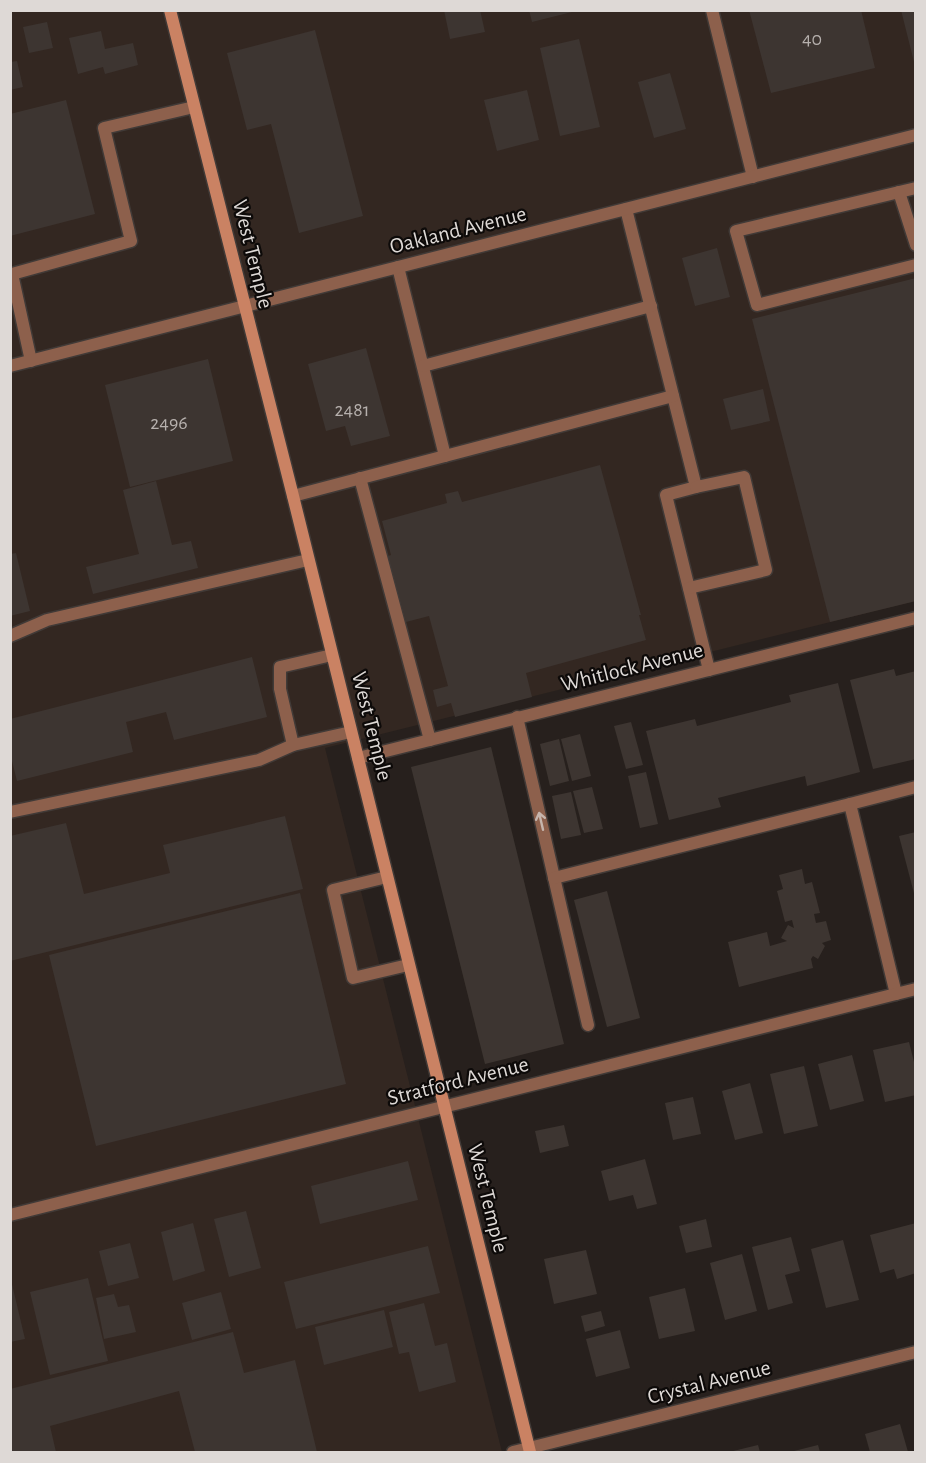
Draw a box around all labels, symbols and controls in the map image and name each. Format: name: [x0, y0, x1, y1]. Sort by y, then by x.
house number: 40: [802, 29, 822, 49]
street label: West Temple: [229, 197, 277, 311]
street label: Oakland Avenue: [387, 202, 529, 258]
house number: 2481: [334, 400, 370, 420]
house number: 2496: [150, 413, 188, 433]
street label: Whitlock Avenue: [559, 639, 705, 695]
street label: West Temple: [348, 669, 396, 783]
one-way arrow: [535, 812, 546, 831]
street label: Stratford Avenue: [385, 1053, 531, 1109]
street label: West Temple: [464, 1141, 512, 1255]
street label: Crystal Avenue: [645, 1356, 773, 1408]

